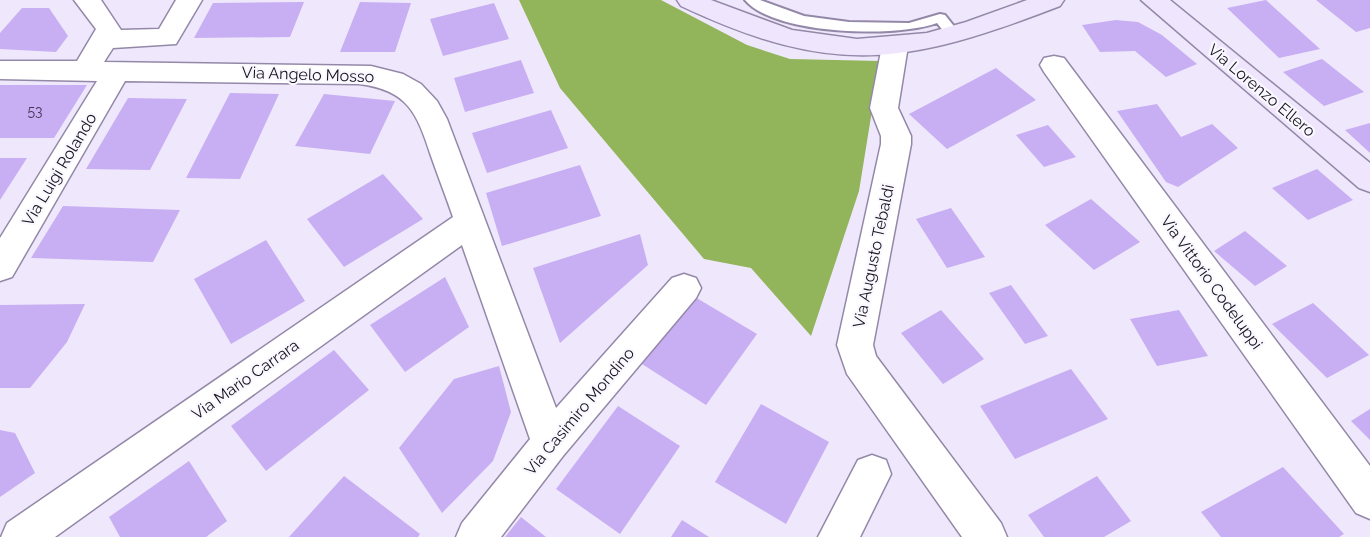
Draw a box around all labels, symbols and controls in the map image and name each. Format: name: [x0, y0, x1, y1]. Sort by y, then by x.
street label: Via Lorenzo Ellero: [1204, 40, 1319, 141]
street label: Via Angelo Mosso: [241, 63, 374, 86]
house number: 53: [27, 103, 43, 119]
street label: Via Luigi Rolando: [18, 109, 101, 229]
street label: Via Augusto Tebaldi: [849, 183, 898, 329]
street label: Via Vittorio Codeluppi: [1157, 212, 1267, 353]
street label: Via Mario Carrara: [188, 335, 303, 423]
street label: Via Casimiro Mondino: [521, 344, 638, 479]

